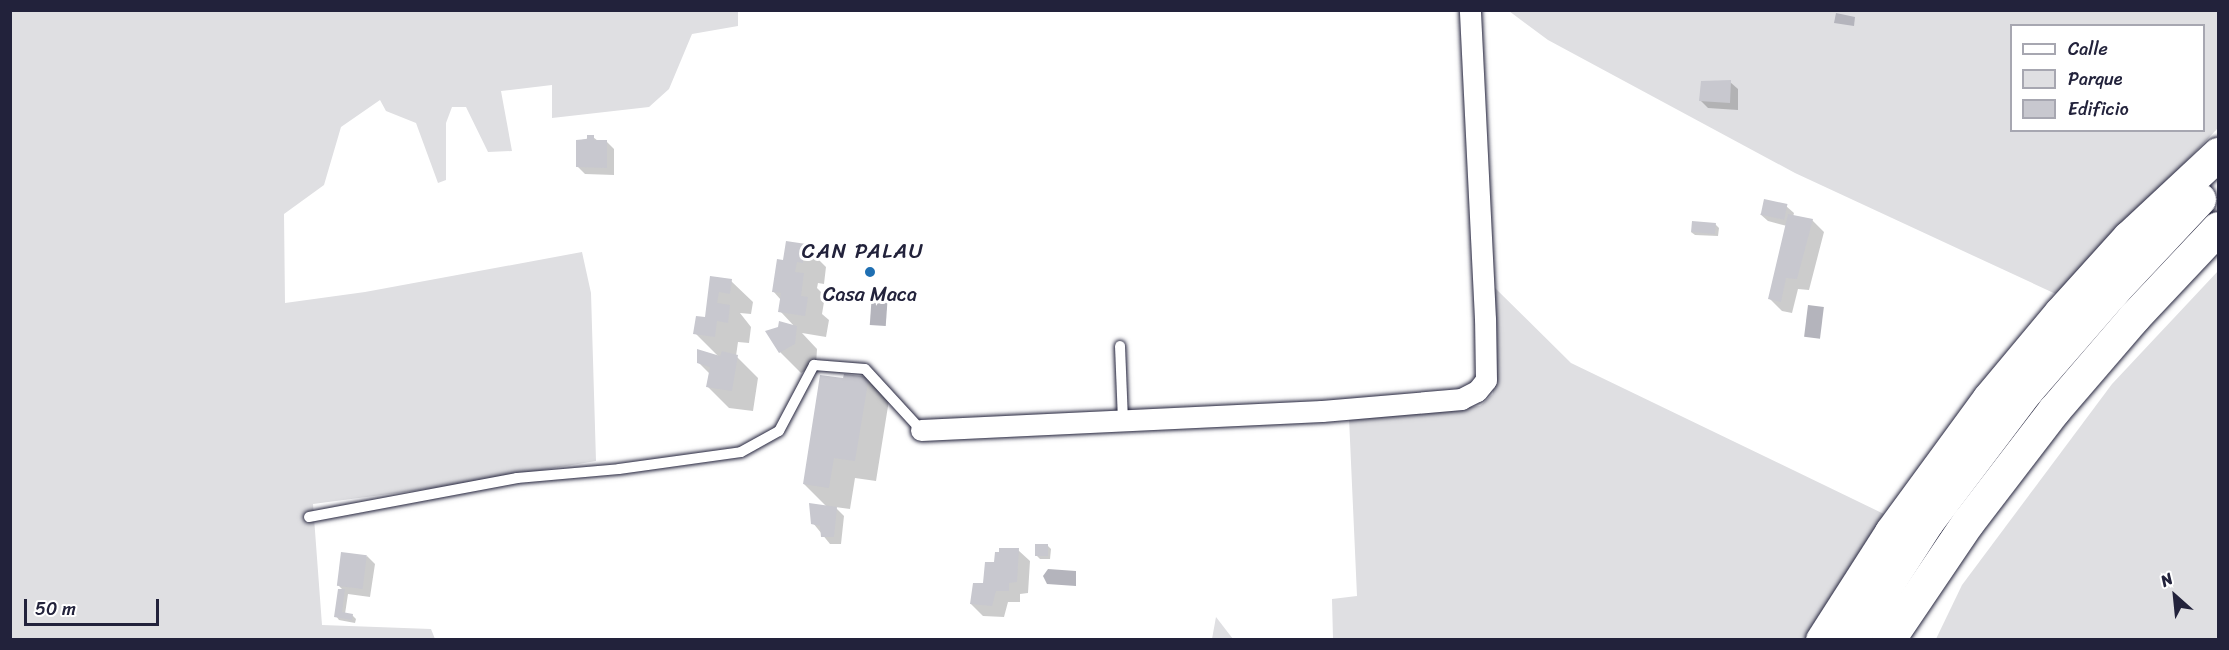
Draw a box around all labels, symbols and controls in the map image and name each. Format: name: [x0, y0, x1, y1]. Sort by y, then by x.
legend: [2010, 24, 2205, 132]
text: Calle: [2068, 33, 2108, 65]
text: Parque: [2068, 63, 2122, 95]
text: Edificio: [2068, 93, 2129, 125]
district label: CAN PALAU: [802, 238, 924, 264]
marker: Casa Maca: [863, 265, 877, 279]
place label: Casa Maca: [823, 282, 917, 306]
text: N: [2155, 564, 2178, 595]
north arrow: [2145, 566, 2205, 626]
scale bar: [27, 587, 162, 625]
text: 50 m: [35, 593, 76, 625]

